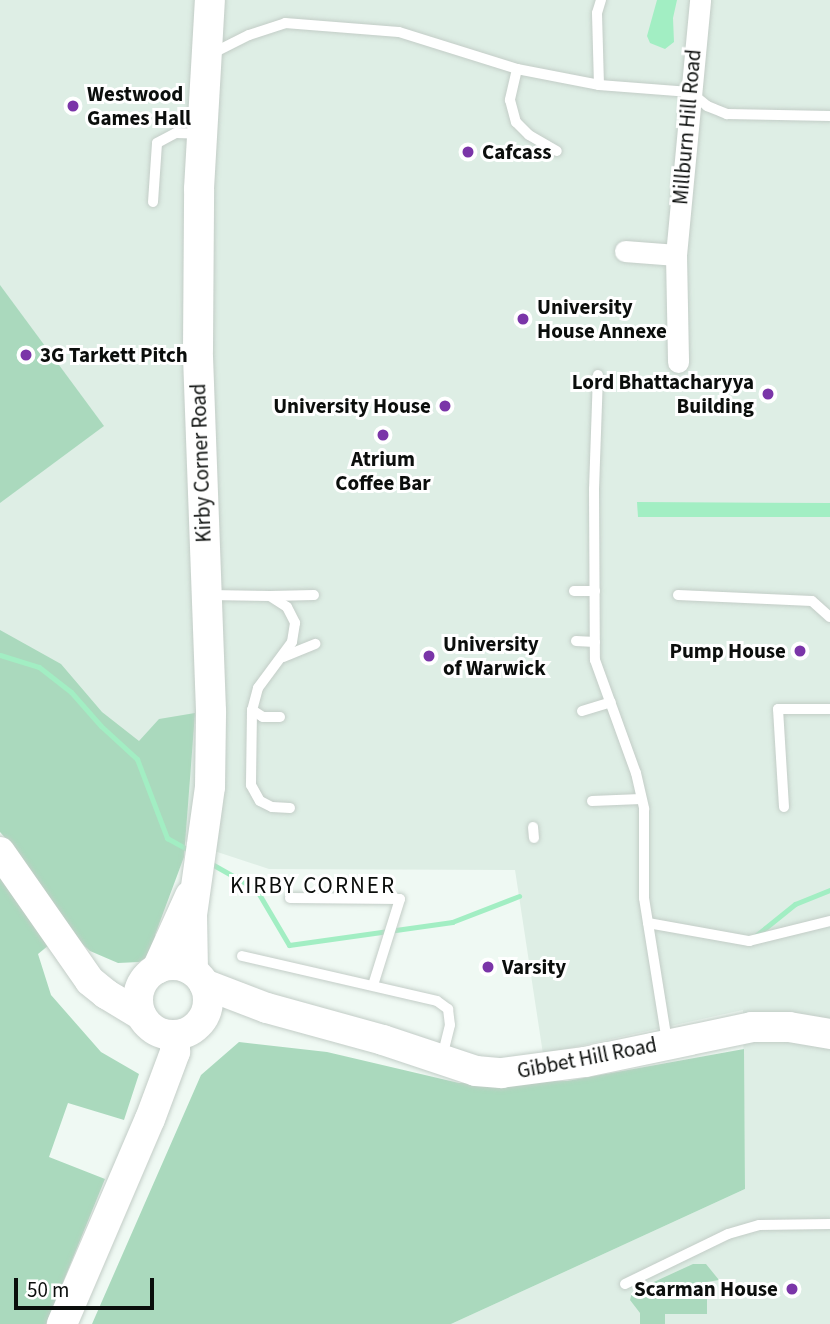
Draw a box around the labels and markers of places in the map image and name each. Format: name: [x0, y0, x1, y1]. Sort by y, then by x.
place label: Westwood Games Hall: [87, 81, 191, 131]
marker: Westwood Games Hall: [65, 98, 81, 114]
place label: Cafcass: [482, 139, 552, 165]
marker: Cafcass: [460, 144, 476, 160]
place label: University House Annexe: [537, 294, 667, 344]
marker: University House Annexe: [515, 311, 531, 327]
place label: 3G Tarkett Pitch: [40, 342, 188, 368]
marker: 3G Tarkett Pitch: [18, 347, 34, 363]
place label: Lord Bhattacharyya Building: [572, 369, 754, 419]
marker: Lord Bhattacharyya Building: [760, 386, 776, 402]
place label: University House: [273, 393, 431, 419]
marker: University House: [437, 398, 453, 414]
marker: Atrium Coffee Bar: [375, 427, 391, 443]
place label: Atrium Coffee Bar: [335, 446, 431, 496]
place label: University of Warwick: [443, 631, 546, 681]
place label: Pump House: [669, 638, 786, 664]
marker: Pump House: [792, 643, 808, 659]
marker: University of Warwick: [421, 648, 437, 664]
place label: Varsity: [502, 954, 566, 980]
marker: Varsity: [480, 959, 496, 975]
place label: Scarman House: [634, 1276, 778, 1302]
marker: Scarman House: [784, 1281, 800, 1297]

